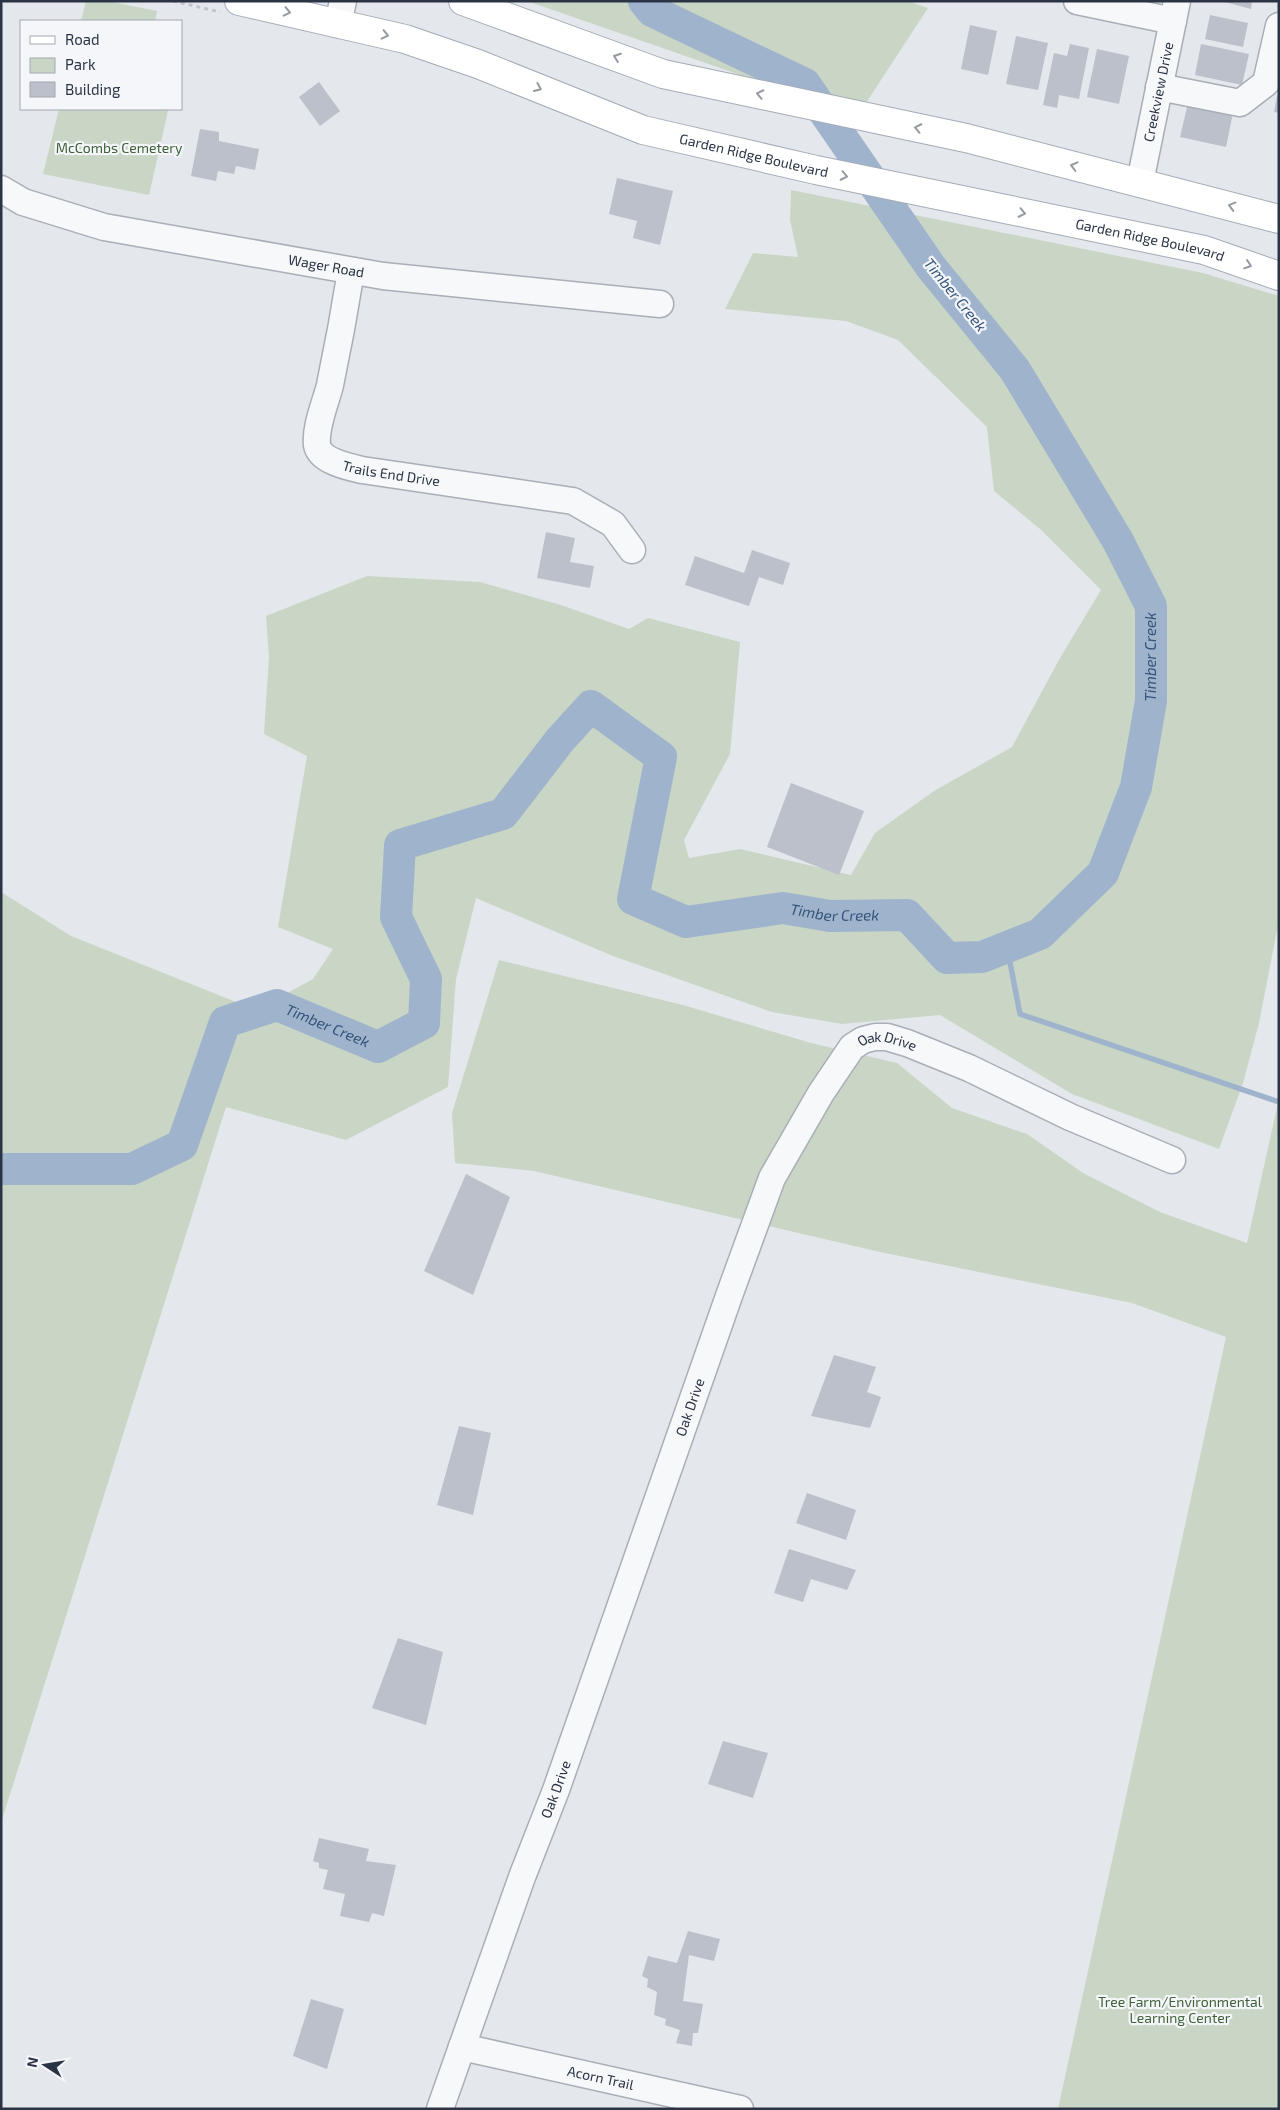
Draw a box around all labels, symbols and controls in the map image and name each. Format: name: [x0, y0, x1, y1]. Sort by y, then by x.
one-way arrow: [283, 6, 291, 17]
legend: [20, 20, 182, 110]
one-way arrow: [381, 29, 390, 39]
text: Road: [65, 30, 100, 48]
street label: Creekview Drive: [1139, 40, 1176, 143]
one-way arrow: [613, 53, 621, 63]
text: Park: [65, 55, 96, 73]
text: Building: [65, 80, 121, 98]
one-way arrow: [533, 82, 542, 93]
one-way arrow: [755, 90, 764, 100]
one-way arrow: [914, 124, 923, 134]
street label: Garden Ridge Boulevard: [678, 130, 830, 180]
park label: McCombs Cemetery: [56, 139, 183, 156]
one-way arrow: [1071, 161, 1079, 171]
one-way arrow: [840, 170, 849, 181]
one-way arrow: [1228, 202, 1236, 212]
one-way arrow: [1017, 208, 1026, 218]
street label: Garden Ridge Boulevard: [1074, 215, 1227, 265]
street label: Wager Road: [287, 251, 366, 281]
water label: Timber Creek: [921, 254, 991, 335]
one-way arrow: [1243, 260, 1252, 270]
street label: Trails End Drive: [341, 456, 441, 489]
water label: Timber Creek: [1141, 612, 1159, 702]
water label: Timber Creek: [789, 899, 879, 924]
water label: Timber Creek: [283, 1000, 373, 1051]
street label: Oak Drive: [854, 1028, 920, 1054]
street label: Oak Drive: [672, 1376, 708, 1438]
street label: Oak Drive: [537, 1758, 574, 1821]
park label: Tree Farm/Environmental Learning Center: [1098, 1993, 1263, 2026]
north arrow: [20, 2040, 70, 2090]
text: N: [22, 2055, 41, 2069]
street label: Acorn Trail: [566, 2062, 636, 2093]

